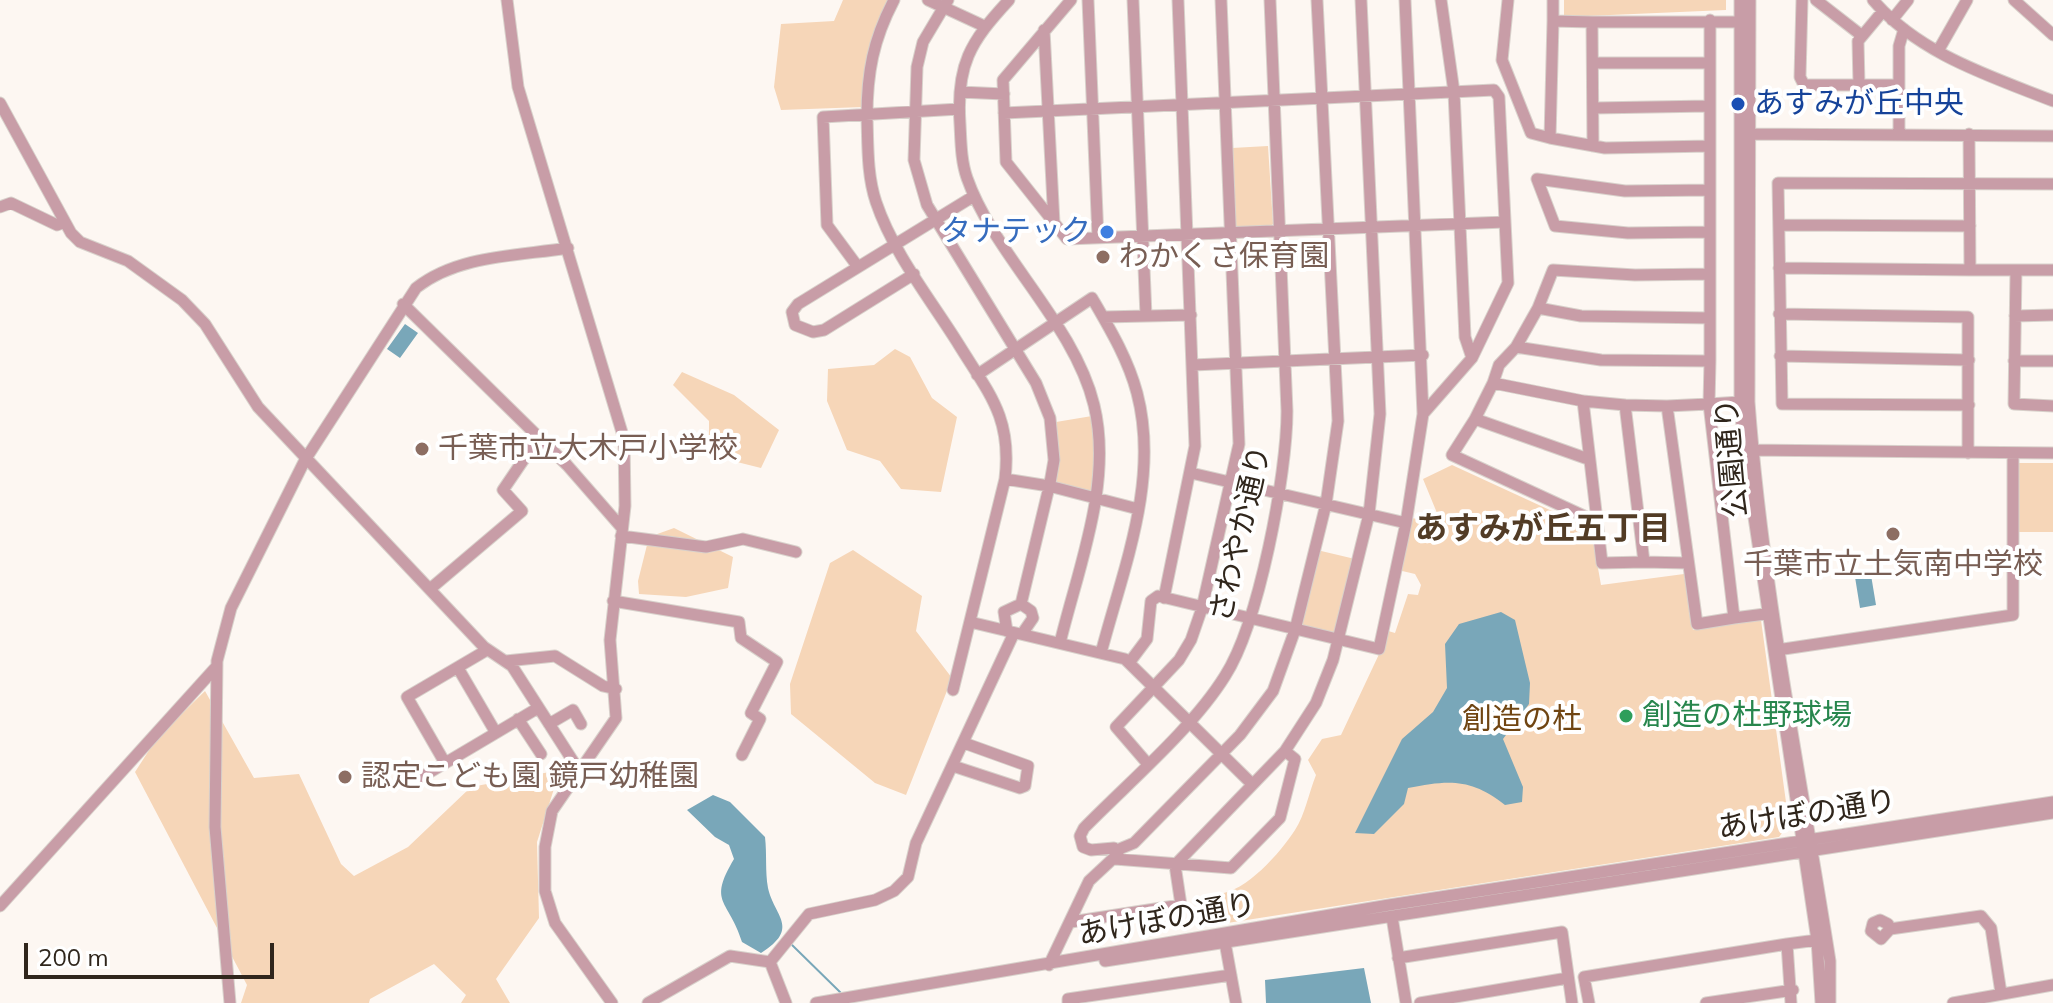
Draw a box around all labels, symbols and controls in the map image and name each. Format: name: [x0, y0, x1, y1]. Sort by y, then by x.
place label: あすみが丘中央: [1754, 86, 1964, 122]
marker: あすみが丘中央: [1729, 95, 1747, 113]
place label: タナテック: [941, 214, 1091, 250]
marker: タナテック: [1098, 223, 1116, 241]
place label: わかくさ保育園: [1119, 239, 1329, 275]
marker: わかくさ保育園: [1094, 248, 1112, 266]
street label: 公園通り: [1709, 397, 1755, 519]
place label: 千葉市立大木戸小学校: [438, 431, 738, 467]
marker: 千葉市立大木戸小学校: [413, 440, 431, 458]
street label: さわやか通り: [1203, 442, 1279, 626]
district label: あすみが丘五丁目: [1415, 510, 1671, 548]
marker: 千葉市立土気南中学校: [1884, 525, 1902, 543]
place label: 千葉市立土気南中学校: [1743, 547, 2043, 583]
place label: 創造の杜野球場: [1642, 698, 1852, 734]
park label: 創造の杜: [1462, 702, 1582, 738]
marker: 創造の杜野球場: [1617, 707, 1635, 725]
place label: 認定こども園 鏡戸幼稚園: [361, 759, 699, 795]
marker: 認定こども園 鏡戸幼稚園: [336, 768, 354, 786]
street label: あけぼの通り: [1715, 783, 1899, 847]
street label: あけぼの通り: [1075, 887, 1259, 953]
scale bar: [28, 927, 278, 977]
text: 200 m: [38, 942, 109, 972]

